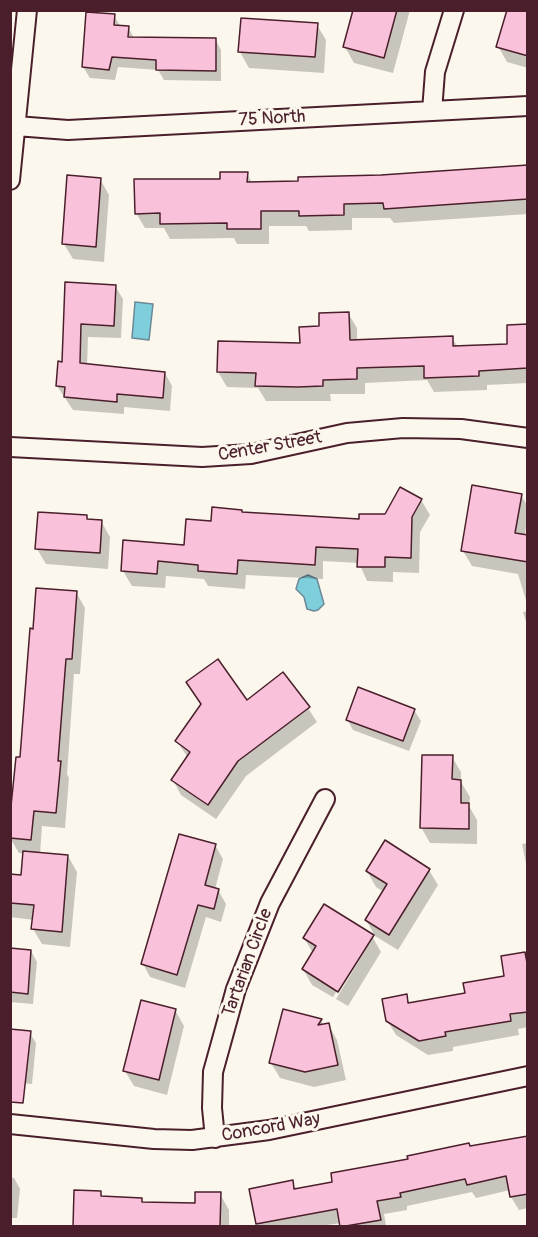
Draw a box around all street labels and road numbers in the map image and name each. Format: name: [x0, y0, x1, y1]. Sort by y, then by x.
street label: 75 North: [238, 106, 306, 132]
street label: Center Street: [216, 427, 324, 467]
street label: Tartarian Circle: [218, 906, 278, 1020]
street label: Concord Way: [220, 1109, 322, 1147]

